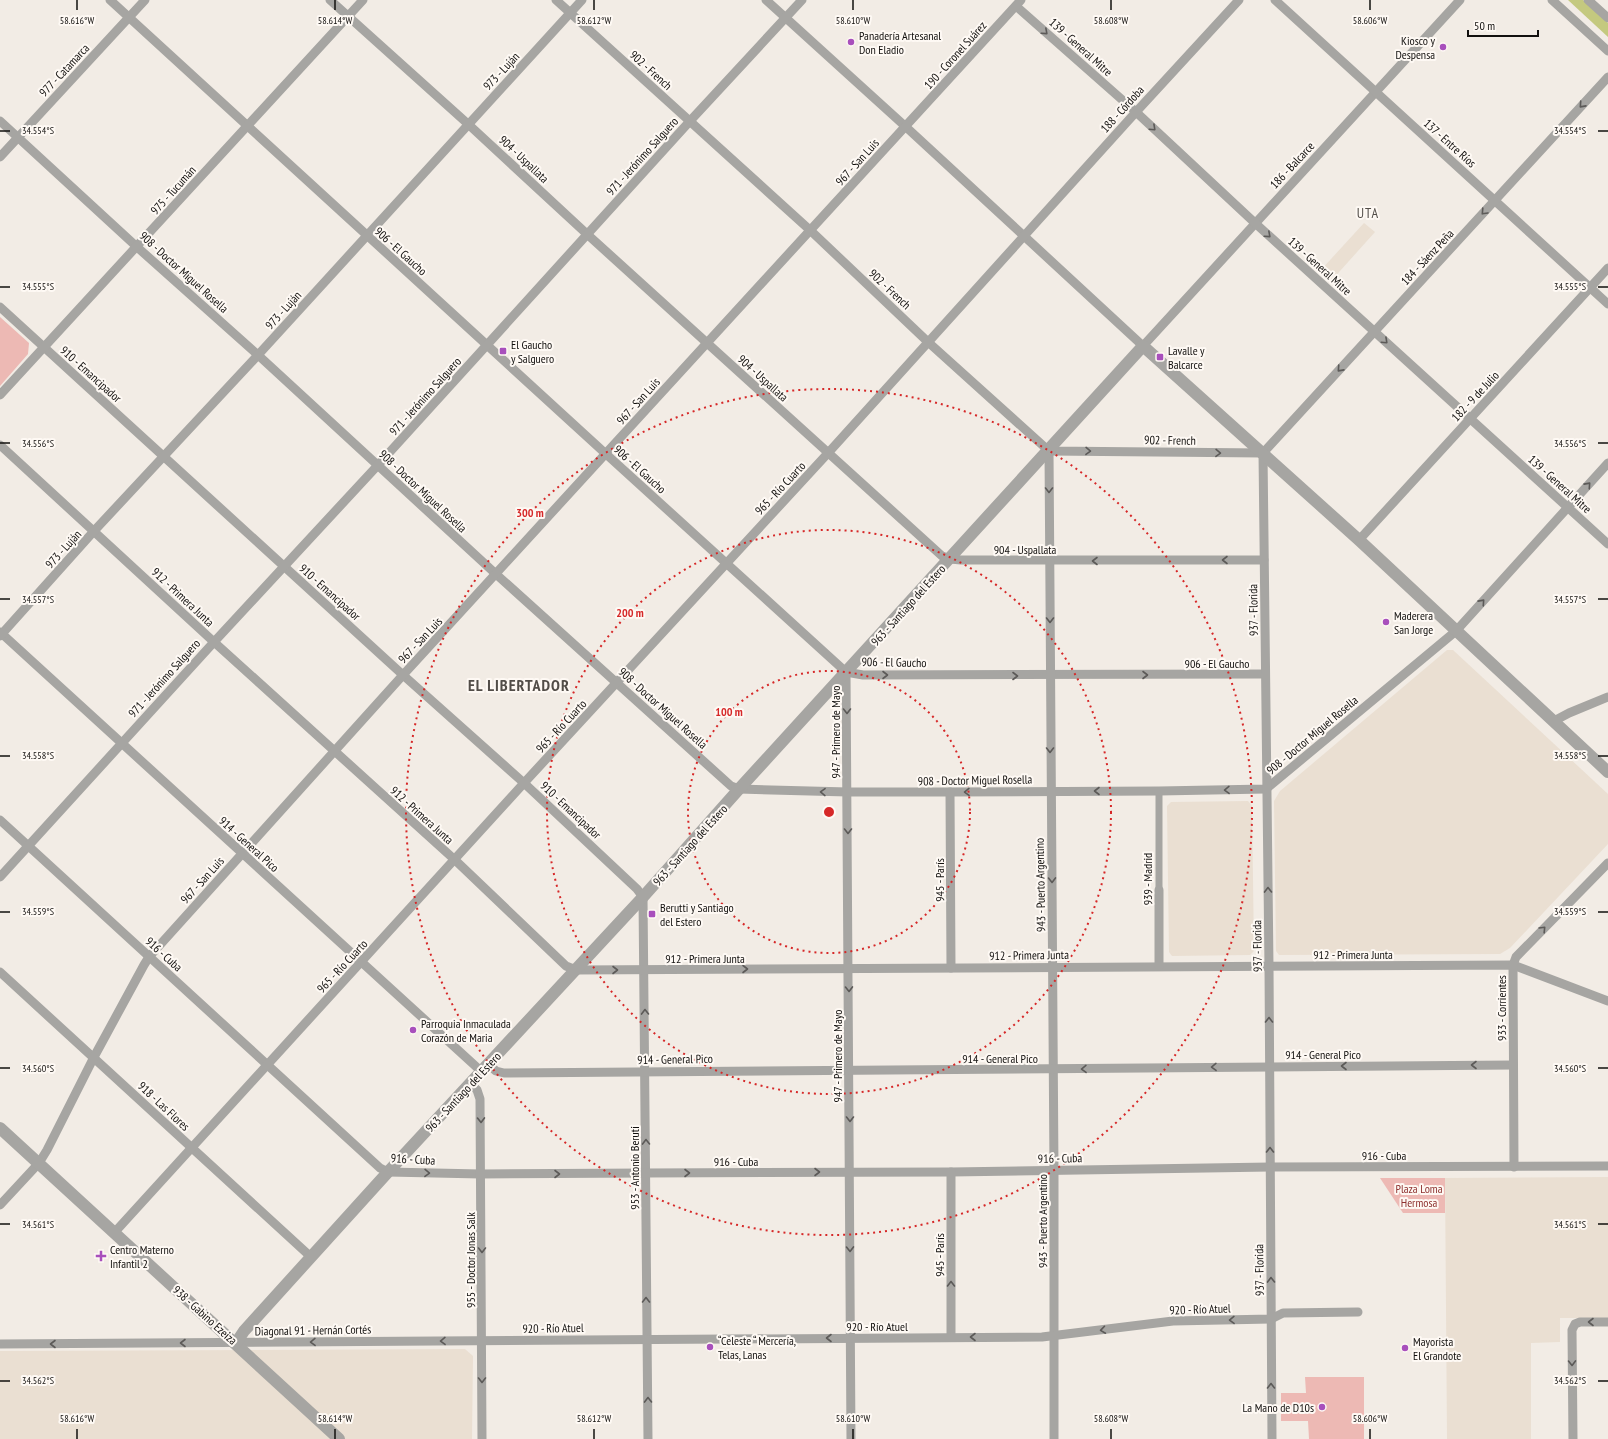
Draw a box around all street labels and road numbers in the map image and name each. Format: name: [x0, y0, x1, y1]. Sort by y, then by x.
street label: 139 - General Mitre: [1046, 15, 1116, 79]
street label: 190 - Coronel Suárez: [921, 18, 989, 92]
street label: 977 - Catamarca: [36, 40, 92, 99]
street label: 902 - French: [627, 47, 675, 93]
street label: 973 - Luján: [480, 49, 522, 93]
street label: 188 - Córdoba: [1097, 82, 1147, 136]
street label: 971 - Jerónimo Salguero: [603, 114, 681, 198]
street label: 137 - Entre Ríos: [1421, 116, 1479, 170]
street label: 904 - Uspallata: [496, 132, 552, 186]
street label: 967 - San Luis: [832, 136, 882, 188]
street label: 186 - Balcarce: [1267, 138, 1317, 192]
street label: 975 - Tucumán: [147, 163, 199, 217]
street label: 906 - El Gaucho: [372, 224, 430, 278]
street label: 184 - Sáenz Peña: [1397, 226, 1457, 288]
street label: 908 - Doctor Miguel Rosella: [136, 228, 232, 316]
street label: 139 - General Mitre: [1285, 234, 1355, 298]
street label: 902 - French: [866, 266, 914, 312]
street label: 973 - Luján: [262, 288, 304, 332]
street label: 910 - Emancipador: [57, 343, 125, 406]
street label: 904 - Uspallata: [735, 351, 791, 405]
street label: 971 - Jerónimo Salguero: [386, 354, 464, 438]
street label: 182 - 9 de Julio: [1448, 368, 1502, 424]
street label: 967 - San Luis: [613, 375, 663, 427]
street label: 902 - French: [1144, 432, 1196, 448]
street label: 906 - El Gaucho: [611, 442, 669, 496]
street label: 908 - Doctor Miguel Rosella: [376, 446, 470, 536]
street label: 139 - General Mitre: [1525, 452, 1595, 516]
street label: 965 - Río Cuarto: [752, 458, 808, 518]
street label: 973 - Luján: [42, 527, 84, 571]
street label: 904 - Uspallata: [994, 542, 1057, 557]
street label: 910 - Emancipador: [296, 561, 364, 624]
street label: 963 - Santiago del Estero: [868, 561, 948, 649]
street label: 912 - Primera Junta: [149, 564, 217, 630]
street label: 937 - Florida: [1245, 584, 1261, 636]
street label: 967 - San Luis: [395, 614, 445, 666]
street label: 971 - Jerónimo Salguero: [125, 636, 203, 720]
street label: 906 - El Gaucho: [861, 654, 927, 670]
street label: 906 - El Gaucho: [1184, 656, 1250, 671]
street label: 908 - Doctor Miguel Rosella: [615, 664, 711, 752]
street label: 947 - Primero de Mayo: [828, 686, 843, 778]
street label: 908 - Doctor Miguel Rosella: [1263, 692, 1361, 778]
street label: 965 - Río Cuarto: [533, 696, 589, 756]
street label: 908 - Doctor Miguel Rosella: [918, 771, 1033, 788]
street label: 910 - Emancipador: [538, 778, 605, 842]
street label: 912 - Primera Junta: [387, 783, 457, 847]
street label: 963 - Santiago del Estero: [650, 801, 730, 889]
street label: 914 - General Pico: [216, 813, 282, 875]
street label: 943 - Puerto Argentino: [1032, 838, 1048, 932]
street label: 939 - Madrid: [1140, 853, 1155, 905]
street label: 967 - San Luis: [177, 854, 227, 906]
street label: 945 - París: [932, 858, 947, 902]
street label: 937 - Florida: [1249, 920, 1265, 972]
street label: 916 - Cuba: [142, 934, 186, 975]
street label: 965 - Río Cuarto: [314, 936, 370, 996]
street label: 912 - Primera Junta: [989, 947, 1069, 963]
street label: 912 - Primera Junta: [1313, 947, 1393, 962]
street label: 912 - Primera Junta: [665, 951, 745, 966]
street label: 933 - Corrientes: [1494, 975, 1509, 1041]
street label: 947 - Primero de Mayo: [830, 1010, 845, 1102]
street label: 914 - General Pico: [1285, 1047, 1361, 1062]
street label: 963 - Santiago del Estero: [422, 1049, 504, 1135]
street label: 914 - General Pico: [637, 1051, 713, 1067]
street label: 914 - General Pico: [962, 1051, 1038, 1066]
street label: 918 - Las Flores: [135, 1078, 193, 1134]
street label: 953 - Antonio Beruti: [627, 1126, 642, 1210]
street label: 916 - Cuba: [1362, 1148, 1406, 1163]
street label: 916 - Cuba: [390, 1150, 436, 1168]
street label: 916 - Cuba: [1038, 1150, 1083, 1166]
street label: 916 - Cuba: [714, 1154, 758, 1169]
street label: 943 - Puerto Argentino: [1035, 1174, 1050, 1268]
street label: 955 - Doctor Jonas Salk: [463, 1212, 478, 1308]
street label: 945 - París: [932, 1233, 947, 1277]
street label: 937 - Florida: [1251, 1244, 1267, 1296]
street label: 938 - Gabino Ezeiza: [170, 1282, 240, 1348]
street label: 920 - Río Atuel: [1169, 1300, 1231, 1318]
street label: 920 - Río Atuel: [846, 1319, 908, 1334]
street label: 920 - Río Atuel: [522, 1320, 584, 1336]
street label: Diagonal 91 - Hernán Cortés: [255, 1321, 371, 1339]

